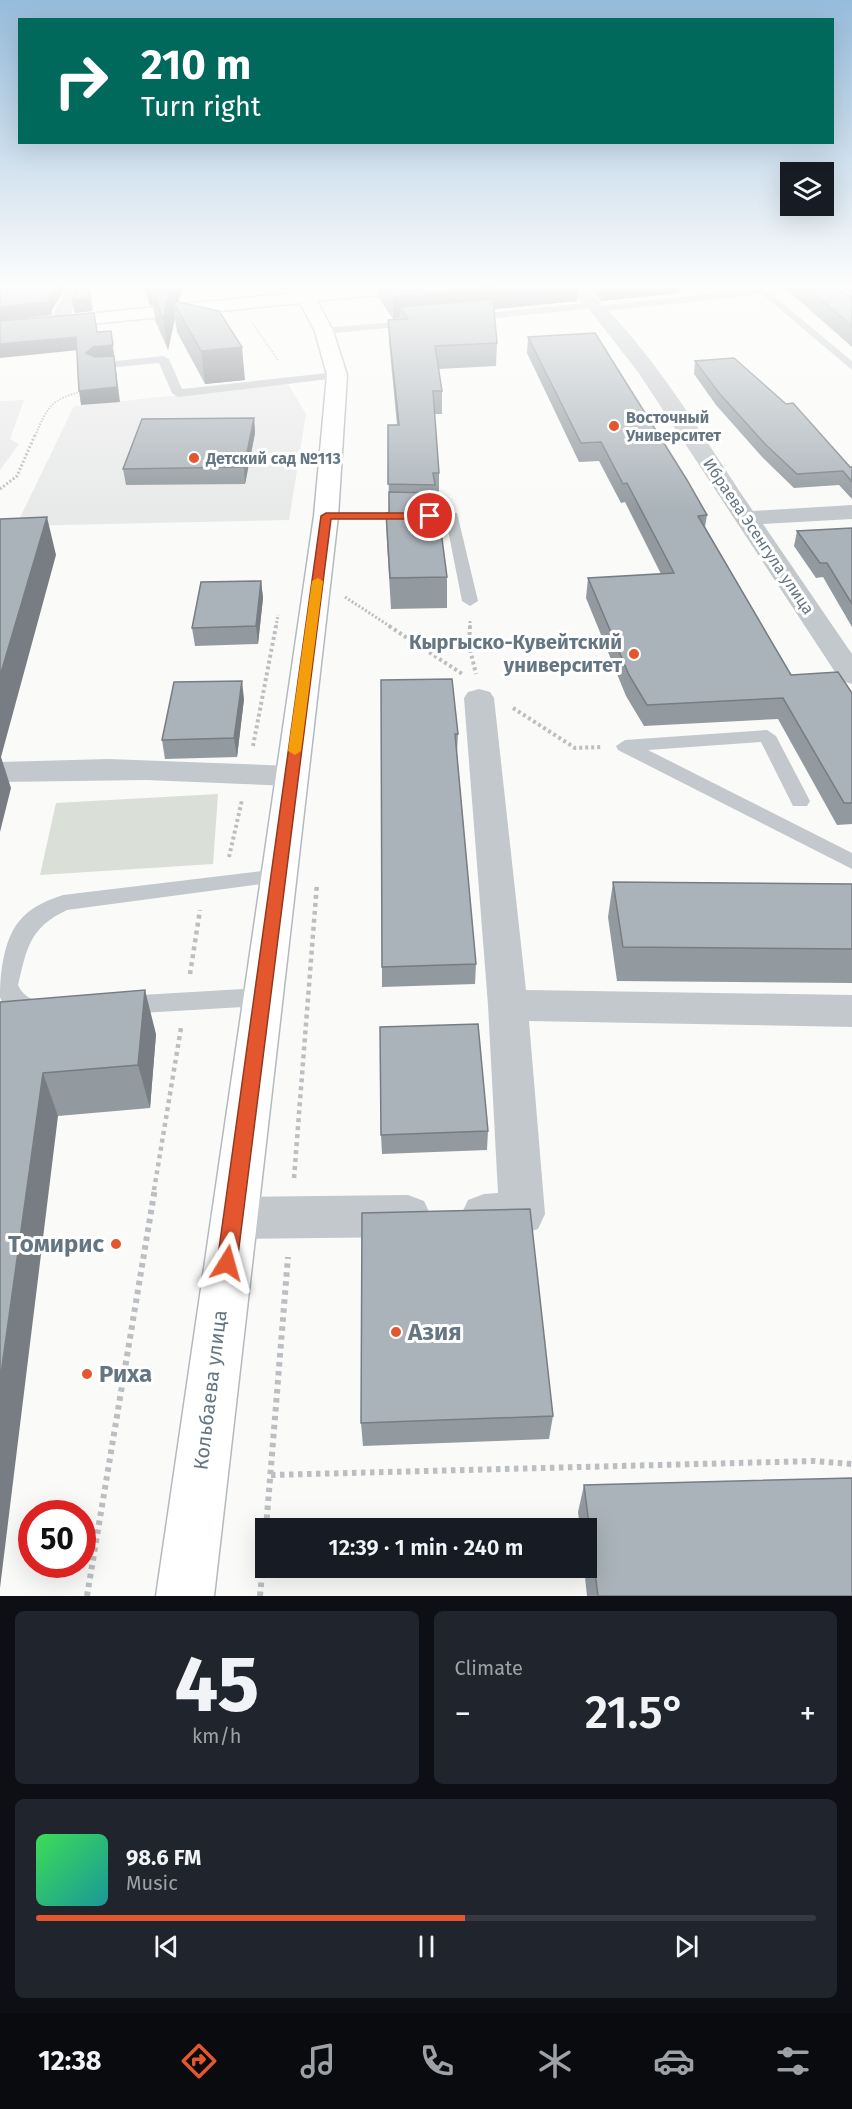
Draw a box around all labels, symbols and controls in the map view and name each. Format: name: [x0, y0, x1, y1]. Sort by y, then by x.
text: 210 m: [141, 40, 251, 90]
icon: right: [42, 42, 120, 120]
text: Turn right: [141, 91, 261, 123]
map controls: [780, 162, 834, 216]
button: layers: [780, 162, 834, 216]
place label: Восточный Университет: [625, 408, 721, 445]
marker: Восточный Университет: [607, 419, 621, 433]
place label: Детский сад №113: [205, 449, 341, 468]
marker: Детский сад №113: [187, 451, 201, 465]
street label: Ибраева Эсенгула улица: [699, 455, 818, 618]
pin: [404, 490, 455, 541]
icon: arrive: [413, 499, 446, 532]
place label: Кыргыско-Кувейтский университет: [409, 630, 623, 677]
marker: Кыргыско-Кувейтский университет: [627, 647, 641, 661]
place label: Томирис: [8, 1230, 104, 1258]
position arrow: [195, 1231, 259, 1295]
marker: Томирис: [109, 1237, 123, 1251]
street label: Кольбаева улица: [188, 1309, 232, 1471]
place label: Азия: [407, 1318, 462, 1346]
marker: Азия: [389, 1325, 403, 1339]
place label: Риха: [99, 1360, 152, 1388]
marker: Риха: [80, 1367, 94, 1381]
speed limit sign: 50: [18, 1500, 96, 1578]
text: 12:39 · 1 min · 240 m: [329, 1534, 523, 1561]
text: 45: [174, 1638, 259, 1732]
text: Climate: [455, 1656, 523, 1680]
text: 21.5°: [585, 1686, 686, 1740]
text: −: [455, 1694, 471, 1734]
text: +: [800, 1694, 816, 1734]
text: km/h: [192, 1724, 242, 1748]
text: 98.6 FM: [126, 1844, 201, 1871]
text: Music: [126, 1871, 178, 1895]
icon: previous: [150, 1930, 183, 1963]
icon: pause: [410, 1930, 443, 1963]
icon: next: [670, 1930, 703, 1963]
icon: directions: [178, 2040, 220, 2082]
icon: music: [297, 2040, 339, 2082]
icon: phone: [416, 2040, 458, 2082]
icon: climate: [534, 2040, 576, 2082]
icon: car: [653, 2040, 695, 2082]
icon: filters: [772, 2040, 814, 2082]
text: 12:38: [38, 2045, 101, 2077]

